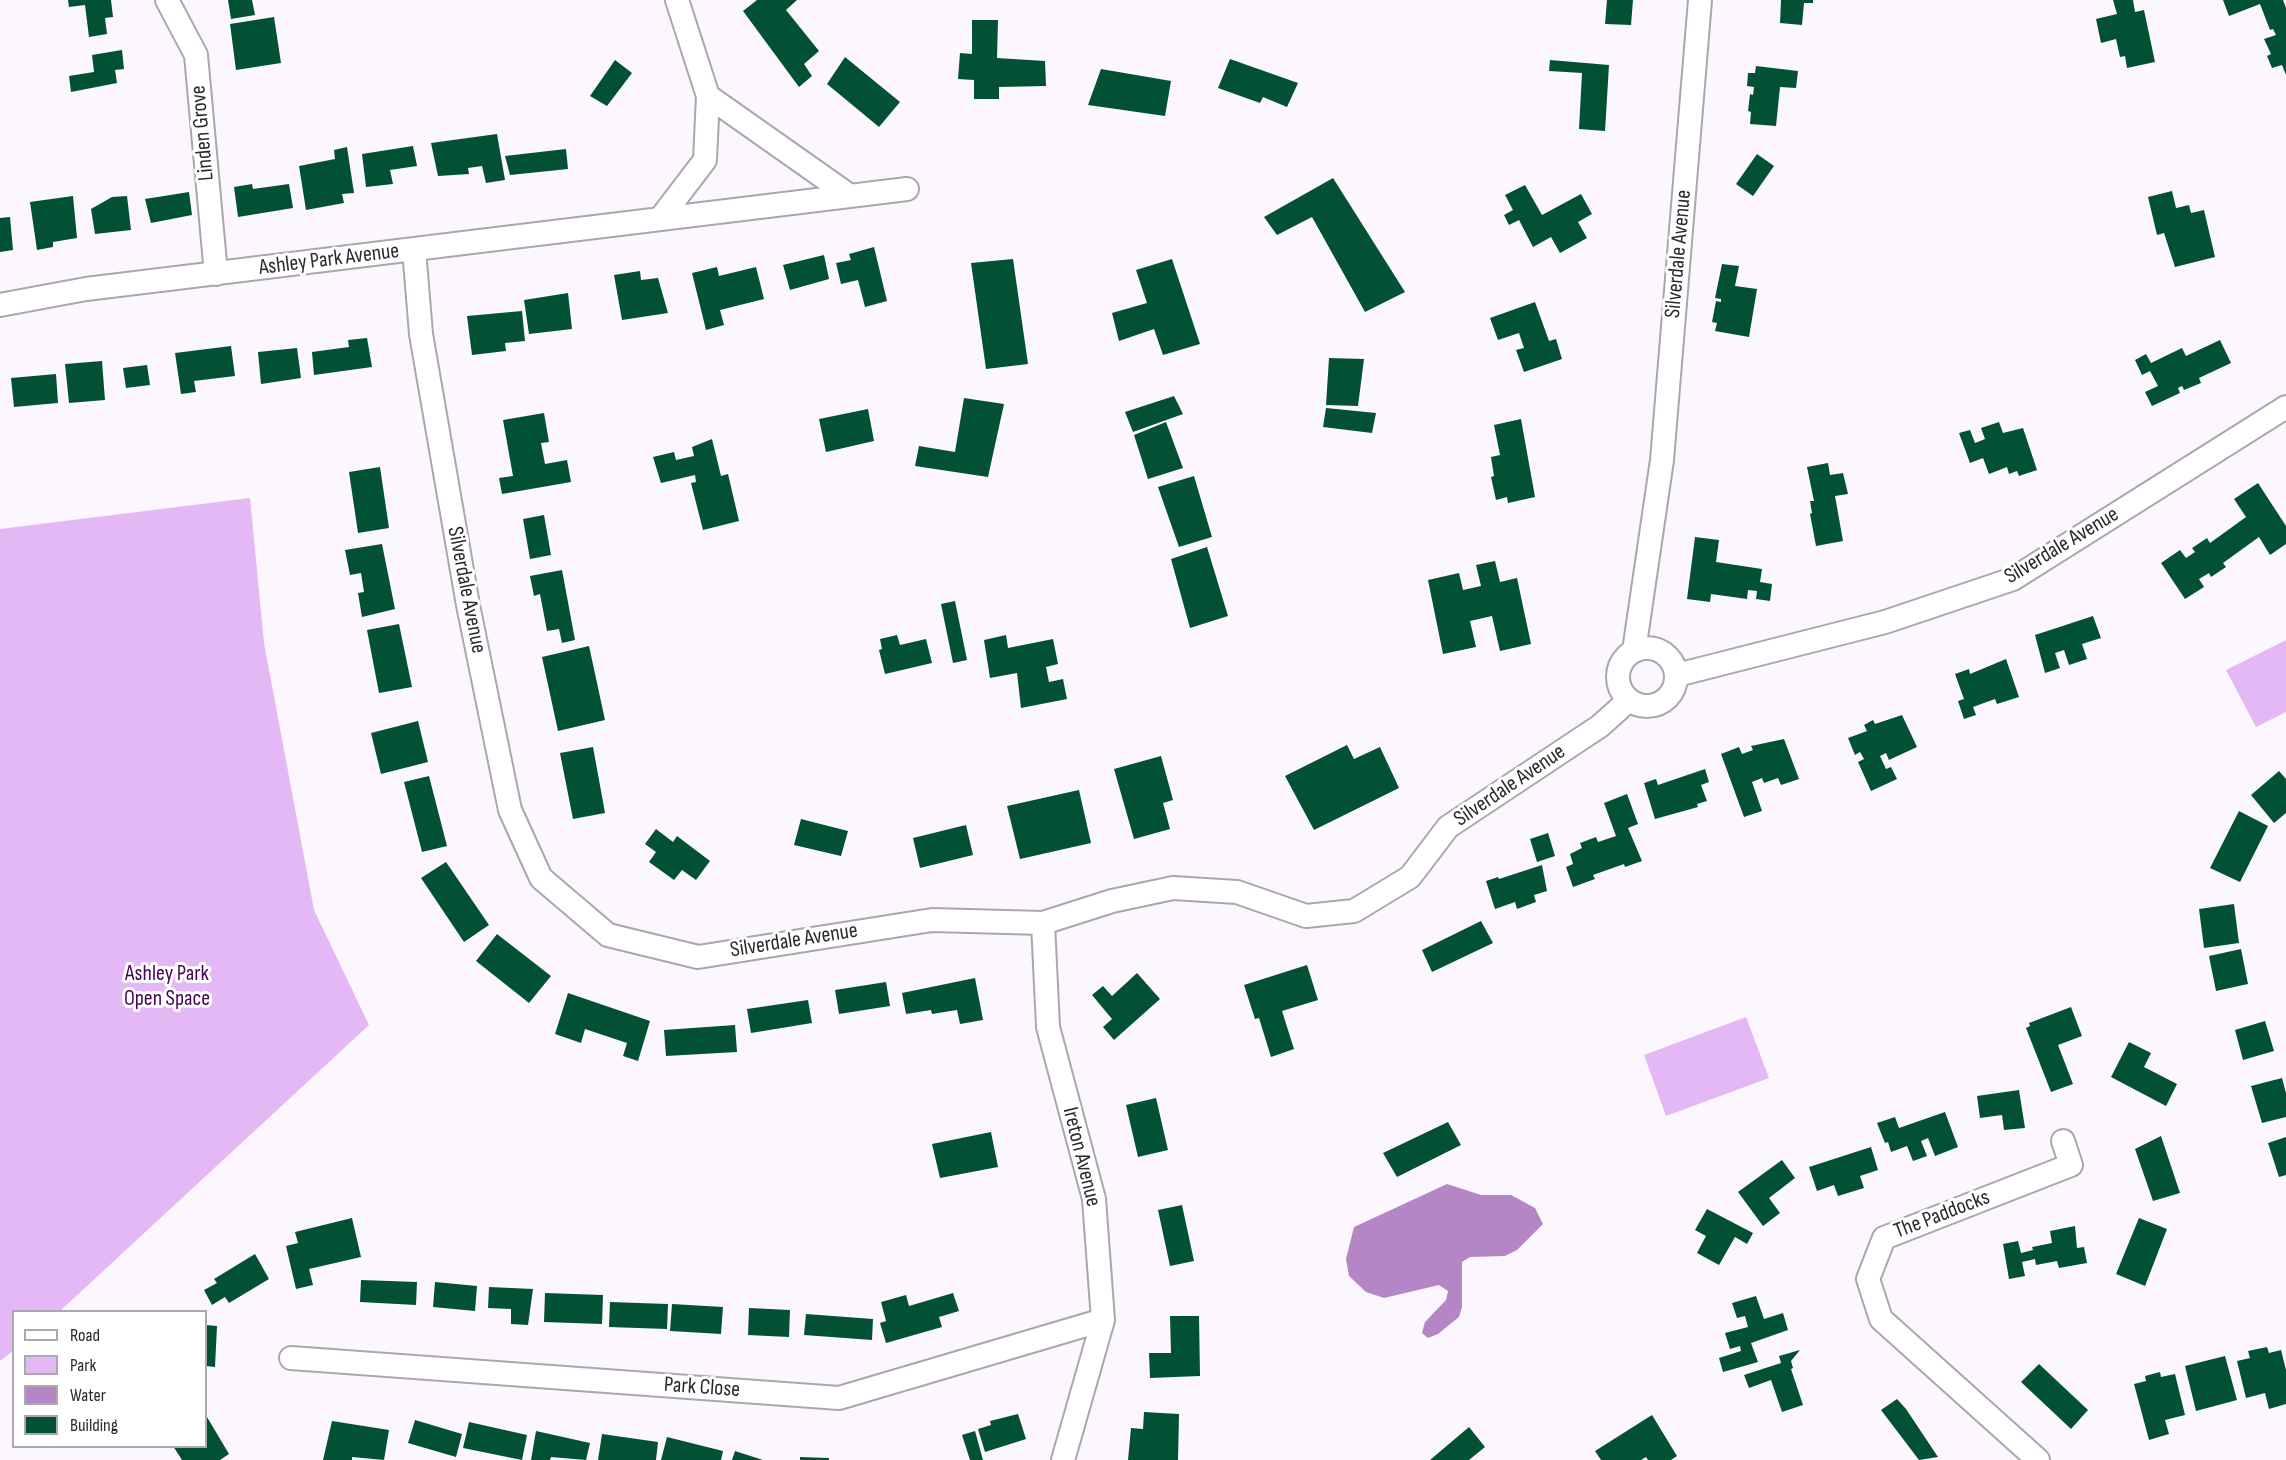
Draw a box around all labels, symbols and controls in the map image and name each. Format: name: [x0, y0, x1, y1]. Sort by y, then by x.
street label: Linden Grove: [186, 84, 220, 182]
street label: Silverdale Avenue: [1660, 189, 1698, 319]
street label: Ashley Park Avenue: [257, 238, 401, 282]
street label: Silverdale Avenue: [2000, 502, 2124, 590]
street label: Silverdale Avenue: [441, 524, 491, 656]
street label: Silverdale Avenue: [1449, 739, 1571, 833]
street label: Silverdale Avenue: [728, 918, 860, 964]
park label: Ashley Park Open Space: [124, 961, 210, 1012]
street label: Ireton Avenue: [1056, 1105, 1106, 1209]
street label: The Paddocks: [1890, 1185, 1994, 1245]
legend: [12, 1310, 207, 1448]
text: Road: [70, 1325, 100, 1346]
text: Park: [70, 1355, 96, 1376]
street label: Park Close: [663, 1372, 741, 1404]
text: Water: [70, 1385, 106, 1406]
text: Building: [70, 1415, 118, 1436]

